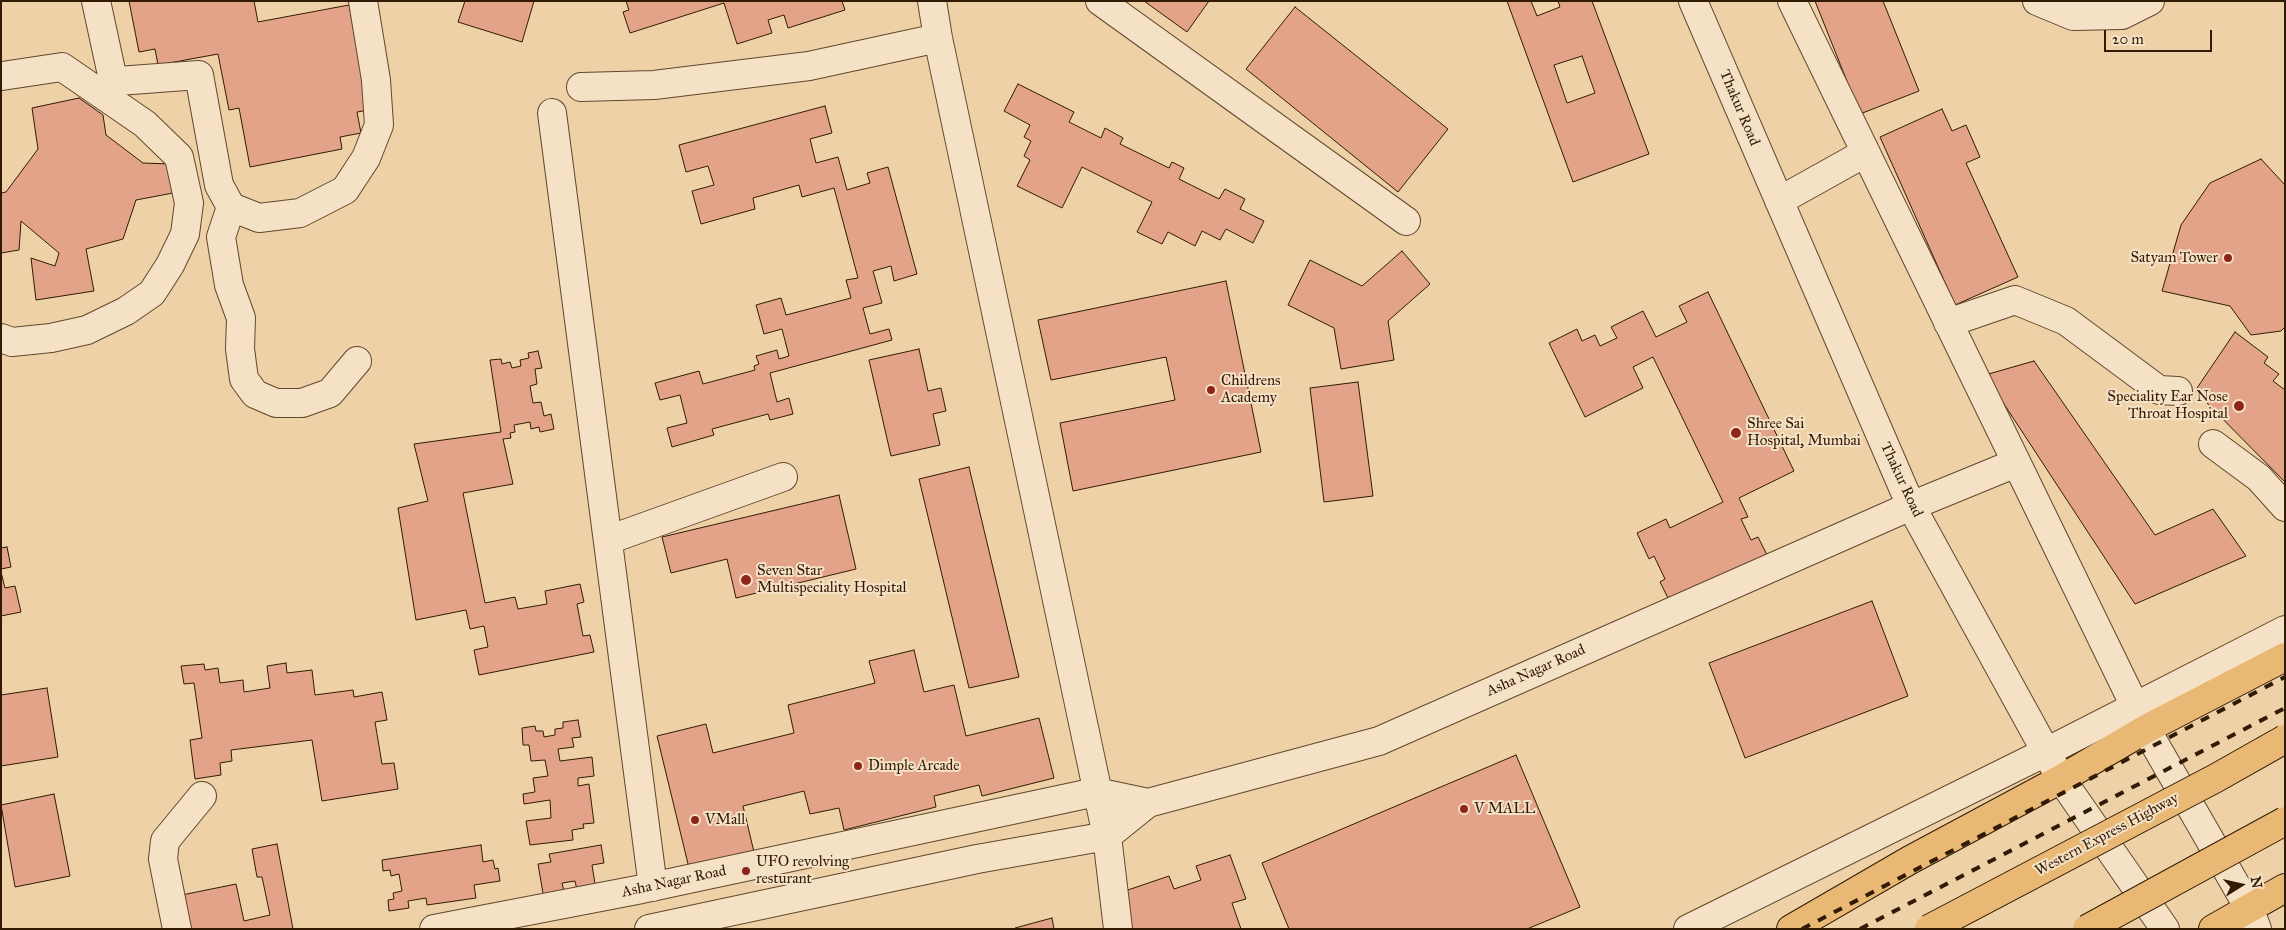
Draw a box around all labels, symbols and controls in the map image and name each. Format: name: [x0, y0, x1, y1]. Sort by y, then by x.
scale bar: [2106, 20, 2214, 52]
text: 20 m: [2112, 30, 2144, 48]
street label: Thakur Road: [1715, 67, 1763, 149]
place label: Satyam Tower: [2130, 249, 2218, 267]
marker: Satyam Tower: [2222, 252, 2234, 264]
place label: Childrens Academy: [1221, 372, 1281, 407]
marker: Childrens Academy: [1205, 384, 1217, 396]
place label: Speciality Ear Nose Throat Hospital: [2107, 388, 2228, 423]
marker: Speciality Ear Nose Throat Hospital: [2232, 399, 2246, 413]
place label: Shree Sai Hospital, Mumbai: [1747, 415, 1861, 450]
marker: Shree Sai Hospital, Mumbai: [1729, 426, 1743, 440]
street label: Thakur Road: [1876, 440, 1926, 520]
place label: Seven Star Multispeciality Hospital: [757, 562, 907, 597]
marker: Seven Star Multispeciality Hospital: [739, 573, 753, 587]
street label: Asha Nagar Road: [1484, 641, 1588, 701]
place label: Dimple Arcade: [868, 757, 960, 775]
marker: Dimple Arcade: [852, 760, 864, 772]
street label: Western Express Highway: [2032, 790, 2182, 880]
place label: V MALL: [1474, 800, 1535, 818]
marker: V MALL: [1458, 803, 1470, 815]
place label: VMall: [705, 811, 745, 829]
marker: VMall: [689, 814, 701, 826]
place label: UFO revolving resturant: [756, 853, 849, 888]
north arrow: [2216, 860, 2266, 910]
street label: Asha Nagar Road: [620, 862, 728, 902]
marker: UFO revolving resturant: [740, 865, 752, 877]
text: N: [2247, 875, 2266, 890]

